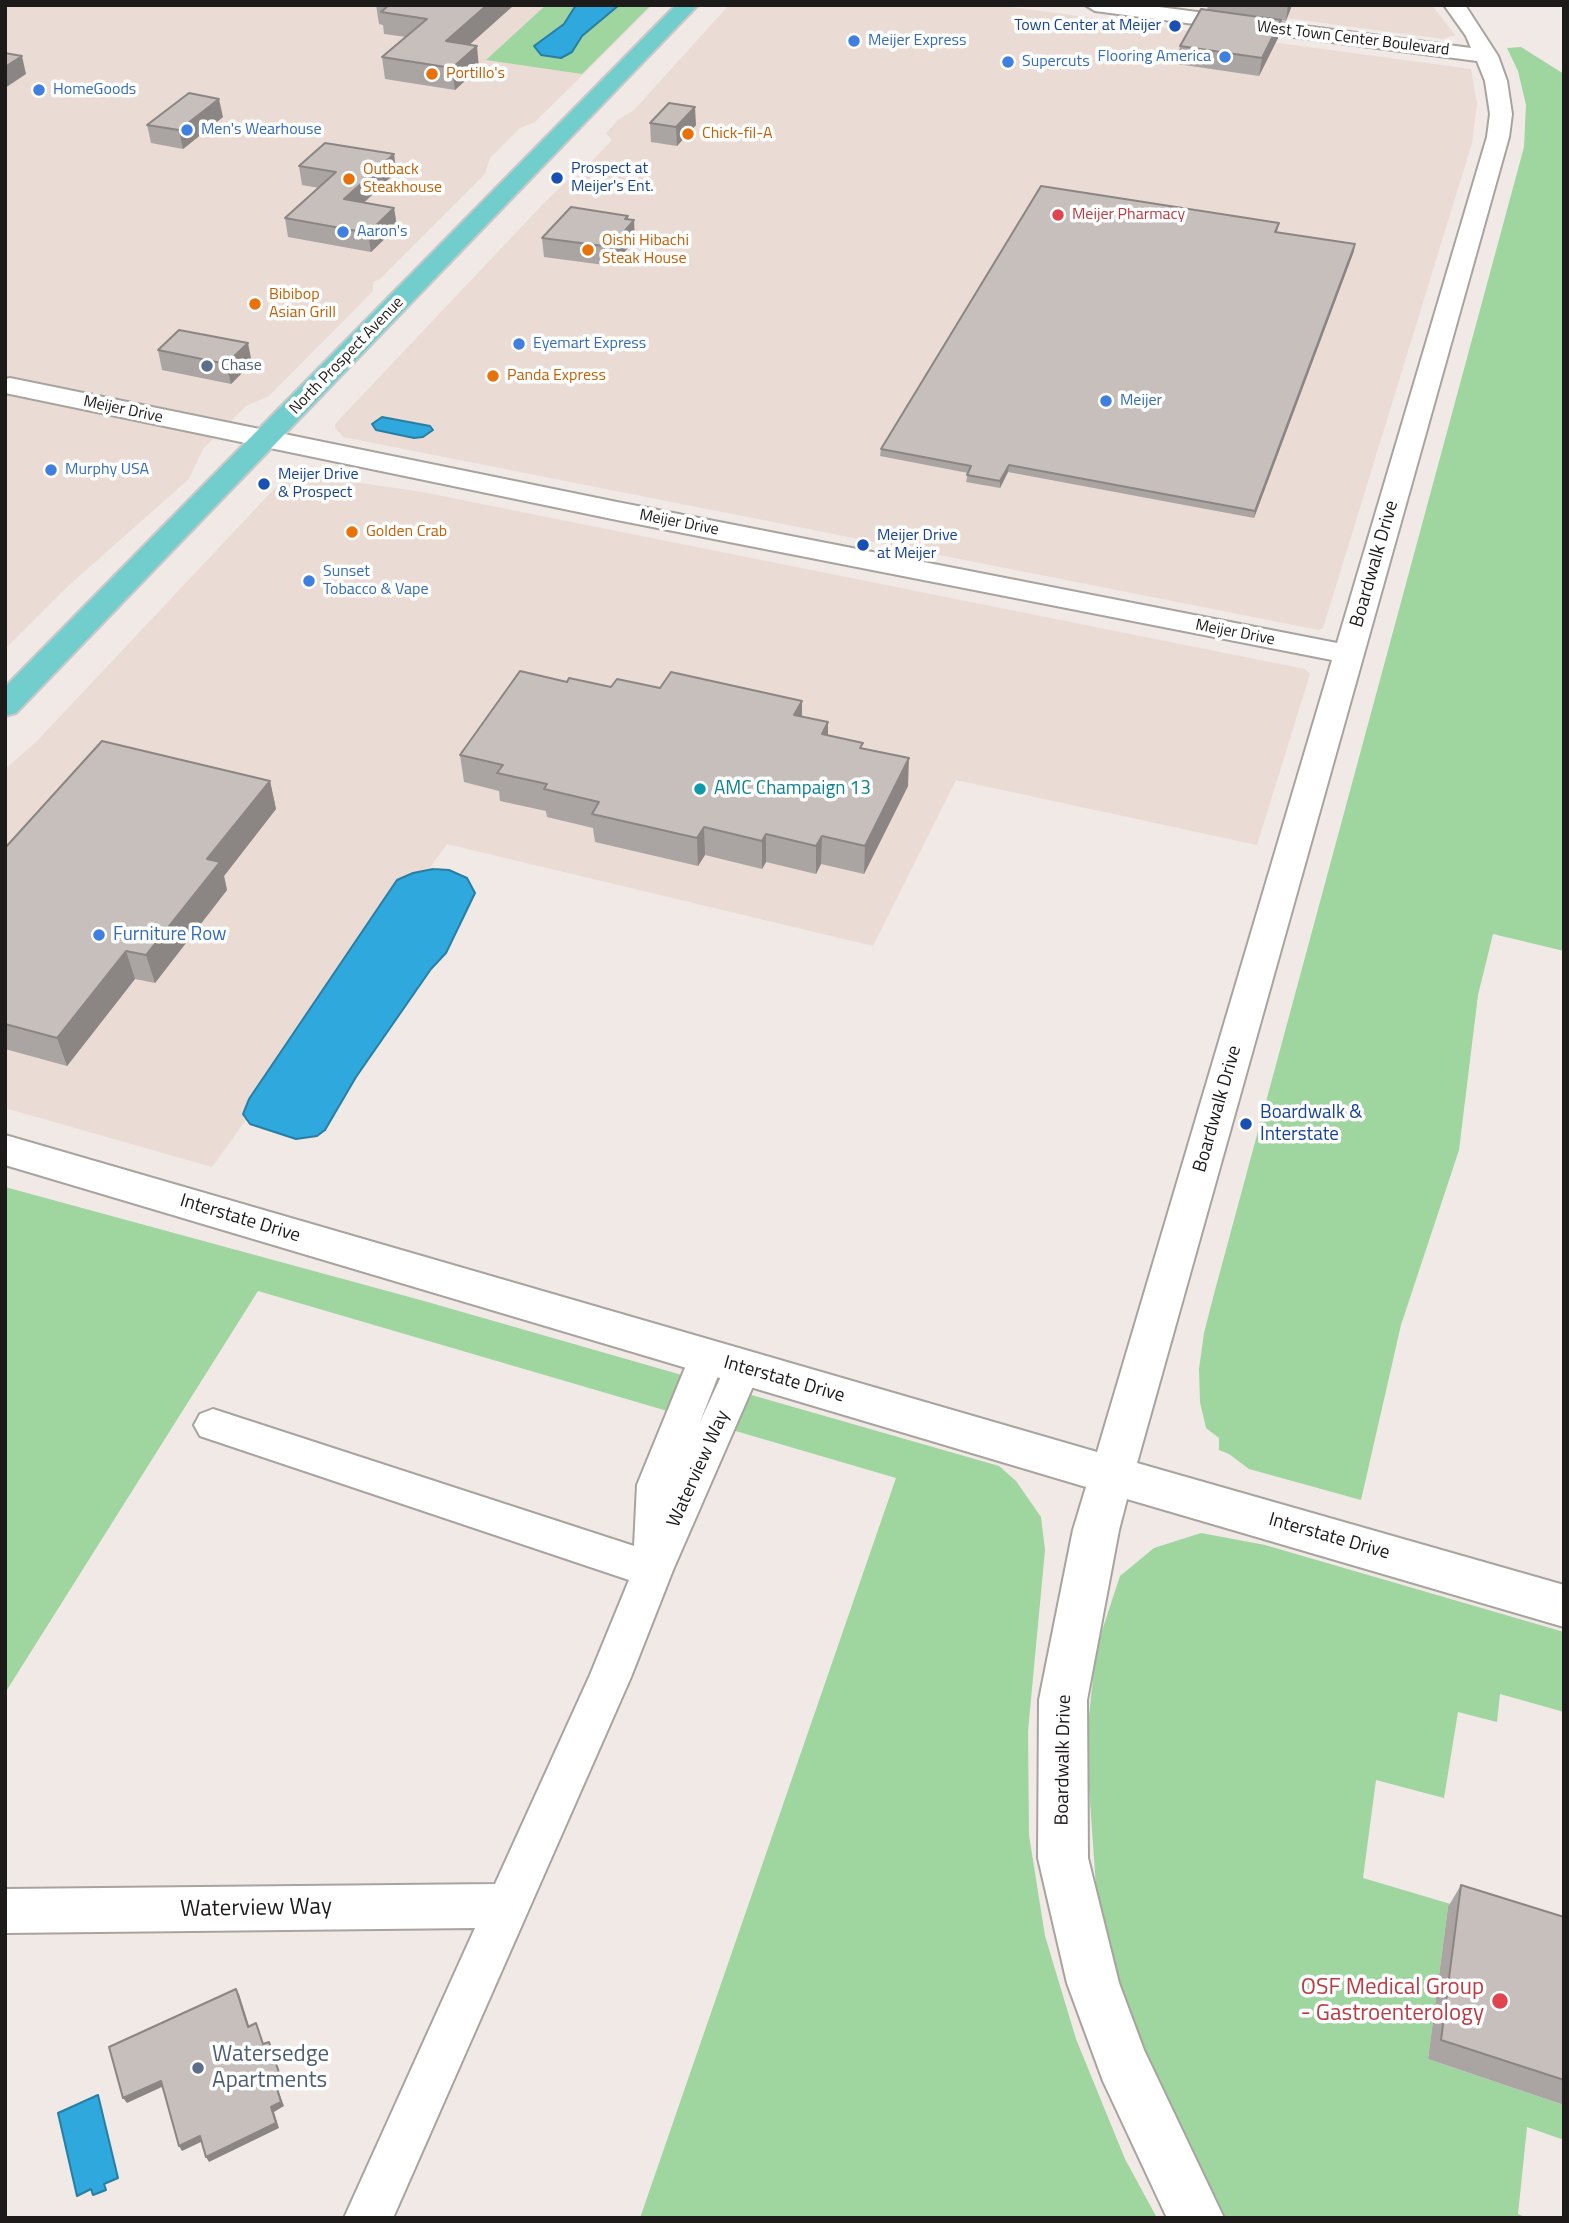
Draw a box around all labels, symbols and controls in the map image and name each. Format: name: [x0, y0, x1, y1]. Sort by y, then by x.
place label: Town Center at Meijer: [1014, 16, 1161, 36]
marker: Town Center at Meijer: [1167, 18, 1183, 34]
street label: West Town Center Boulevard: [1256, 18, 1450, 60]
place label: Meijer Express: [868, 31, 966, 51]
marker: Meijer Express: [846, 33, 862, 49]
place label: Flooring America: [1098, 47, 1211, 67]
marker: Flooring America: [1217, 49, 1233, 65]
place label: Supercuts: [1022, 52, 1090, 72]
marker: Supercuts: [1000, 54, 1016, 70]
place label: Portillo's: [446, 64, 505, 84]
marker: Portillo's: [424, 66, 440, 82]
place label: HomeGoods: [53, 80, 136, 100]
marker: HomeGoods: [31, 82, 47, 98]
place label: Men's Wearhouse: [201, 120, 322, 140]
marker: Men's Wearhouse: [179, 122, 195, 138]
place label: Chick-fil-A: [702, 124, 773, 144]
marker: Chick-fil-A: [680, 126, 696, 142]
place label: Prospect at Meijer's Ent.: [571, 159, 654, 197]
place label: Outback Steakhouse: [363, 160, 442, 198]
marker: Prospect at Meijer's Ent.: [549, 170, 565, 186]
marker: Outback Steakhouse: [341, 171, 357, 187]
place label: Meijer Pharmacy: [1072, 205, 1185, 225]
marker: Meijer Pharmacy: [1050, 207, 1066, 223]
place label: Aaron's: [357, 222, 407, 242]
marker: Aaron's: [335, 224, 351, 240]
place label: Oishi Hibachi Steak House: [602, 231, 689, 269]
marker: Oishi Hibachi Steak House: [580, 242, 596, 258]
place label: Bibibop Asian Grill: [269, 285, 336, 323]
street label: North Prospect Avenue: [286, 293, 408, 419]
marker: Bibibop Asian Grill: [247, 296, 263, 312]
place label: Eyemart Express: [533, 334, 646, 354]
marker: Eyemart Express: [511, 336, 527, 352]
place label: Chase: [221, 356, 262, 376]
marker: Chase: [199, 358, 215, 374]
place label: Panda Express: [507, 366, 606, 386]
marker: Panda Express: [485, 368, 501, 384]
place label: Meijer: [1120, 391, 1162, 411]
street label: Meijer Drive: [82, 392, 164, 428]
marker: Meijer: [1098, 393, 1114, 409]
place label: Murphy USA: [65, 460, 149, 480]
marker: Murphy USA: [43, 462, 59, 478]
place label: Meijer Drive & Prospect: [278, 465, 359, 503]
marker: Meijer Drive & Prospect: [256, 476, 272, 492]
street label: Boardwalk Drive: [1346, 498, 1404, 630]
street label: Meijer Drive: [638, 506, 720, 540]
place label: Golden Crab: [366, 522, 447, 542]
marker: Golden Crab: [344, 524, 360, 540]
place label: Meijer Drive at Meijer: [877, 526, 958, 564]
marker: Meijer Drive at Meijer: [855, 537, 871, 553]
place label: Sunset Tobacco & Vape: [323, 562, 429, 600]
marker: Sunset Tobacco & Vape: [301, 573, 317, 589]
street label: Meijer Drive: [1194, 616, 1276, 650]
place label: AMC Champaign 13: [714, 778, 871, 800]
marker: AMC Champaign 13: [692, 781, 708, 797]
place label: Furniture Row: [113, 924, 227, 946]
marker: Furniture Row: [91, 927, 107, 943]
street label: Boardwalk Drive: [1189, 1043, 1247, 1175]
place label: Boardwalk & Interstate: [1260, 1102, 1362, 1146]
marker: Boardwalk & Interstate: [1238, 1116, 1254, 1132]
street label: Interstate Drive: [177, 1190, 303, 1248]
street label: Interstate Drive: [721, 1352, 847, 1408]
street label: Waterview Way: [663, 1407, 735, 1531]
street label: Interstate Drive: [1266, 1509, 1392, 1565]
street label: Boardwalk Drive: [1051, 1694, 1077, 1826]
street label: Waterview Way: [180, 1894, 332, 1924]
place label: OSF Medical Group - Gastroenterology: [1301, 1974, 1484, 2028]
marker: OSF Medical Group - Gastroenterology: [1490, 1991, 1510, 2011]
place label: Watersedge Apartments: [212, 2041, 329, 2095]
marker: Watersedge Apartments: [190, 2060, 206, 2076]

